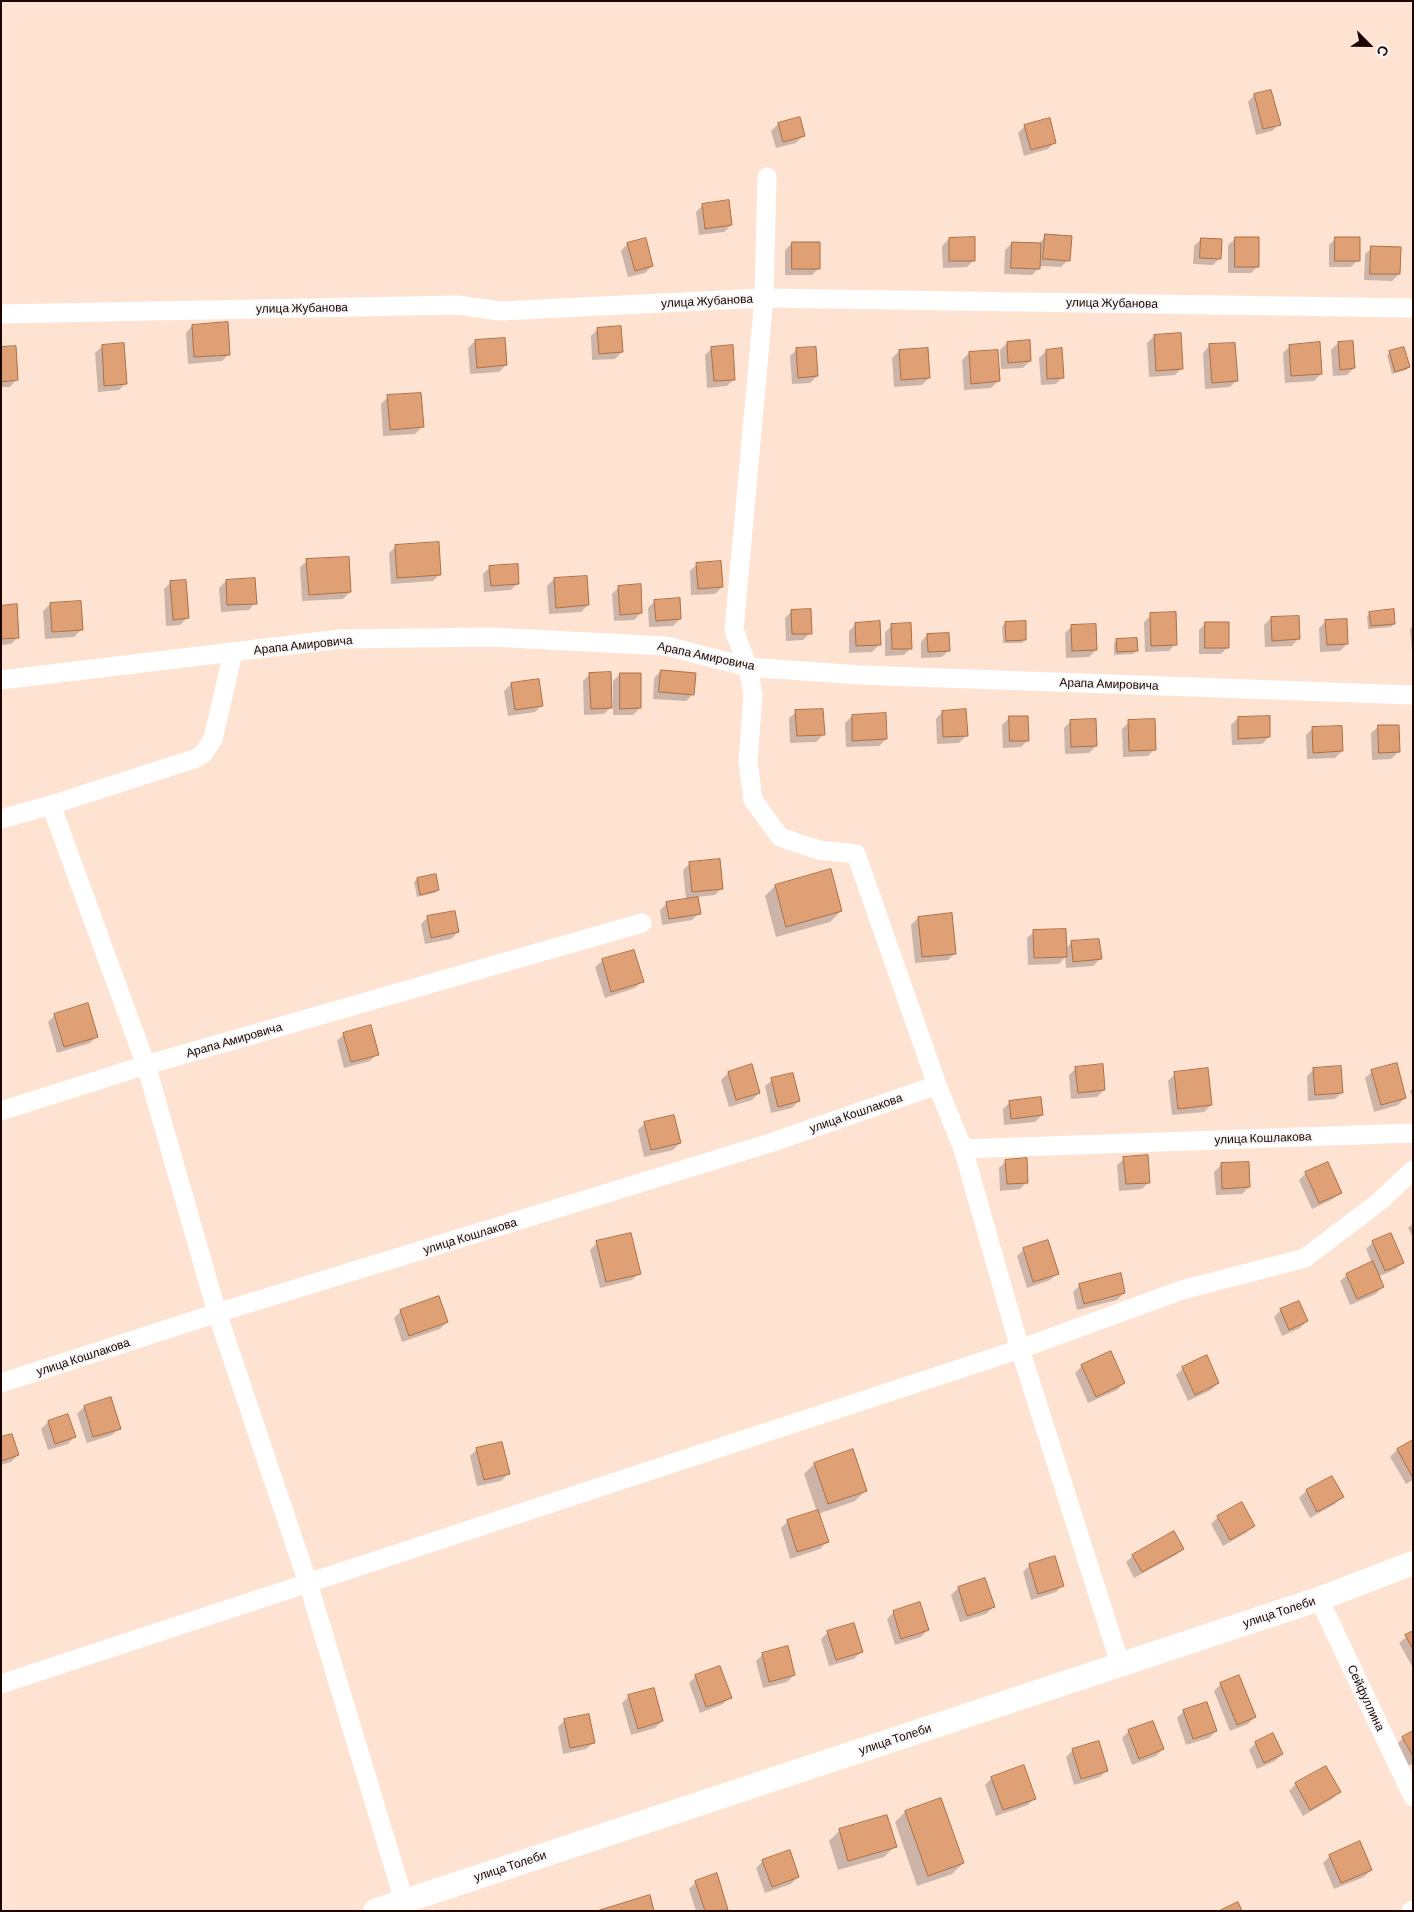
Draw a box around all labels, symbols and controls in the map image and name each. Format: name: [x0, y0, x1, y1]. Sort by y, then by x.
north arrow: [1344, 20, 1394, 70]
text: С: [1373, 43, 1393, 59]
street label: улица Жубанова: [661, 291, 753, 311]
street label: улица Жубанова: [1066, 295, 1158, 311]
street label: улица Жубанова: [256, 300, 348, 316]
street label: Арапа Амировича: [253, 633, 353, 657]
street label: Арапа Амировича: [656, 639, 756, 673]
street label: Арапа Амировича: [1059, 675, 1159, 693]
street label: Арапа Амировича: [184, 1019, 284, 1061]
street label: улица Кошлакова: [808, 1090, 904, 1136]
street label: улица Кошлакова: [1214, 1129, 1312, 1147]
street label: улица Кошлакова: [421, 1215, 519, 1257]
street label: улица Кошлакова: [34, 1335, 132, 1379]
street label: улица Толеби: [1241, 1594, 1317, 1630]
street label: Сейфуллина: [1344, 1663, 1388, 1733]
street label: улица Толеби: [857, 1721, 933, 1757]
street label: улица Толеби: [472, 1848, 548, 1884]

